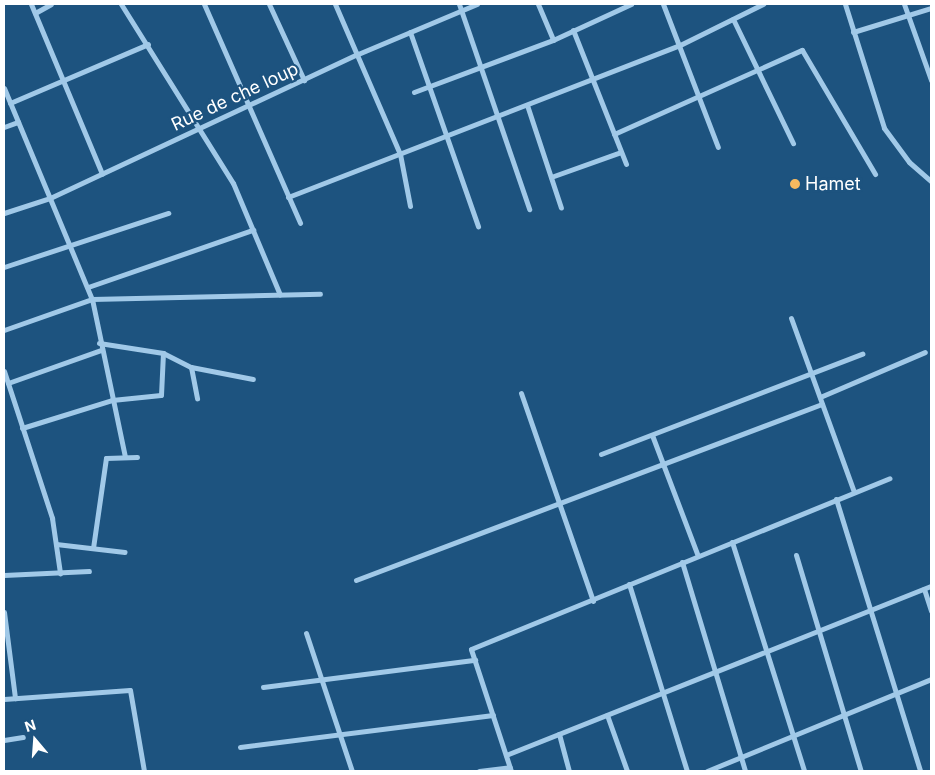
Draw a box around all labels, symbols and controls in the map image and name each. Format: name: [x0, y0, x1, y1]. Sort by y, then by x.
street label: Rue de che loup: [168, 58, 302, 136]
place label: Hamet: [805, 173, 861, 195]
marker: Hamet: [789, 178, 801, 190]
north arrow: [10, 715, 60, 765]
text: N: [23, 716, 38, 735]

